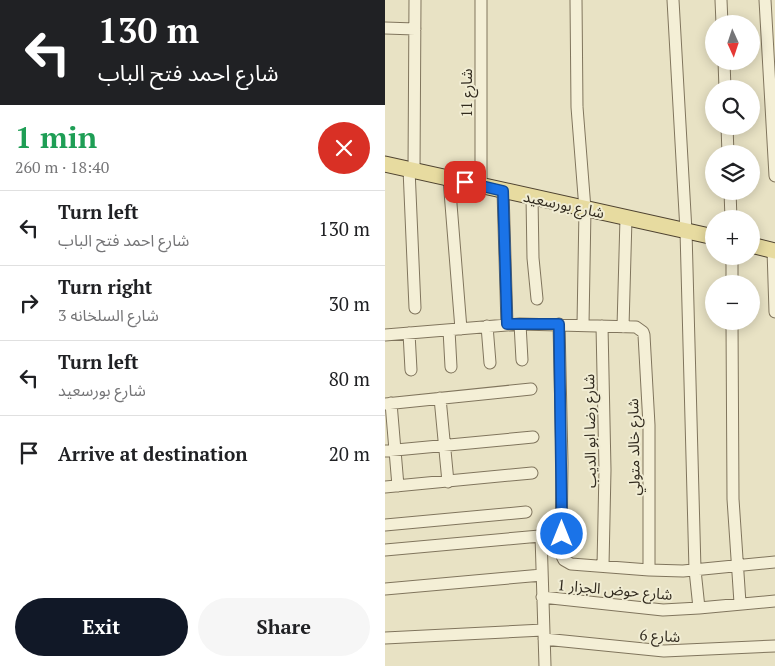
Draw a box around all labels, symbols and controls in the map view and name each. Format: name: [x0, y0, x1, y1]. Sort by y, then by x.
text: 130 m: [98, 7, 199, 53]
north arrow: [705, 15, 760, 70]
map controls: [705, 15, 760, 330]
icon: left: [15, 20, 80, 85]
text: شارع احمد فتح الباب: [98, 58, 279, 87]
street label: شارع 11: [456, 68, 479, 117]
button: search: [705, 80, 760, 135]
text: 1 min: [15, 117, 97, 157]
button: close: [318, 122, 370, 174]
button: layers: [705, 145, 760, 200]
text: 260 m · 18:40: [15, 156, 109, 178]
pin: [444, 161, 486, 203]
icon: arrive: [451, 168, 479, 196]
street label: شارع بورسعيد: [521, 186, 607, 225]
text: Turn left: [58, 199, 139, 224]
button: +: [705, 210, 760, 265]
icon: left: [15, 214, 43, 242]
text: 130 m: [319, 216, 370, 241]
text: شارع احمد فتح الباب: [58, 229, 189, 251]
text: Turn right: [58, 274, 152, 299]
button: −: [705, 275, 760, 330]
icon: right: [15, 289, 43, 317]
text: 30 m: [329, 291, 370, 316]
text: شارع السلخانه 3: [58, 304, 159, 326]
text: Turn left: [58, 349, 139, 374]
icon: left: [15, 364, 43, 392]
text: 80 m: [329, 366, 370, 391]
street label: شارع رضا ابو الديب: [578, 373, 603, 488]
text: شارع بورسعيد: [58, 379, 146, 401]
street label: شارع خالد متولي: [622, 398, 647, 496]
icon: arrive: [15, 439, 43, 467]
text: Arrive at destination: [58, 441, 247, 466]
text: 20 m: [329, 441, 370, 466]
position arrow: [535, 507, 587, 559]
street label: شارع حوض الجزار 1: [556, 574, 674, 607]
button: Exit: [15, 598, 188, 656]
button: Share: [198, 598, 370, 656]
street label: شارع 6: [639, 624, 681, 649]

